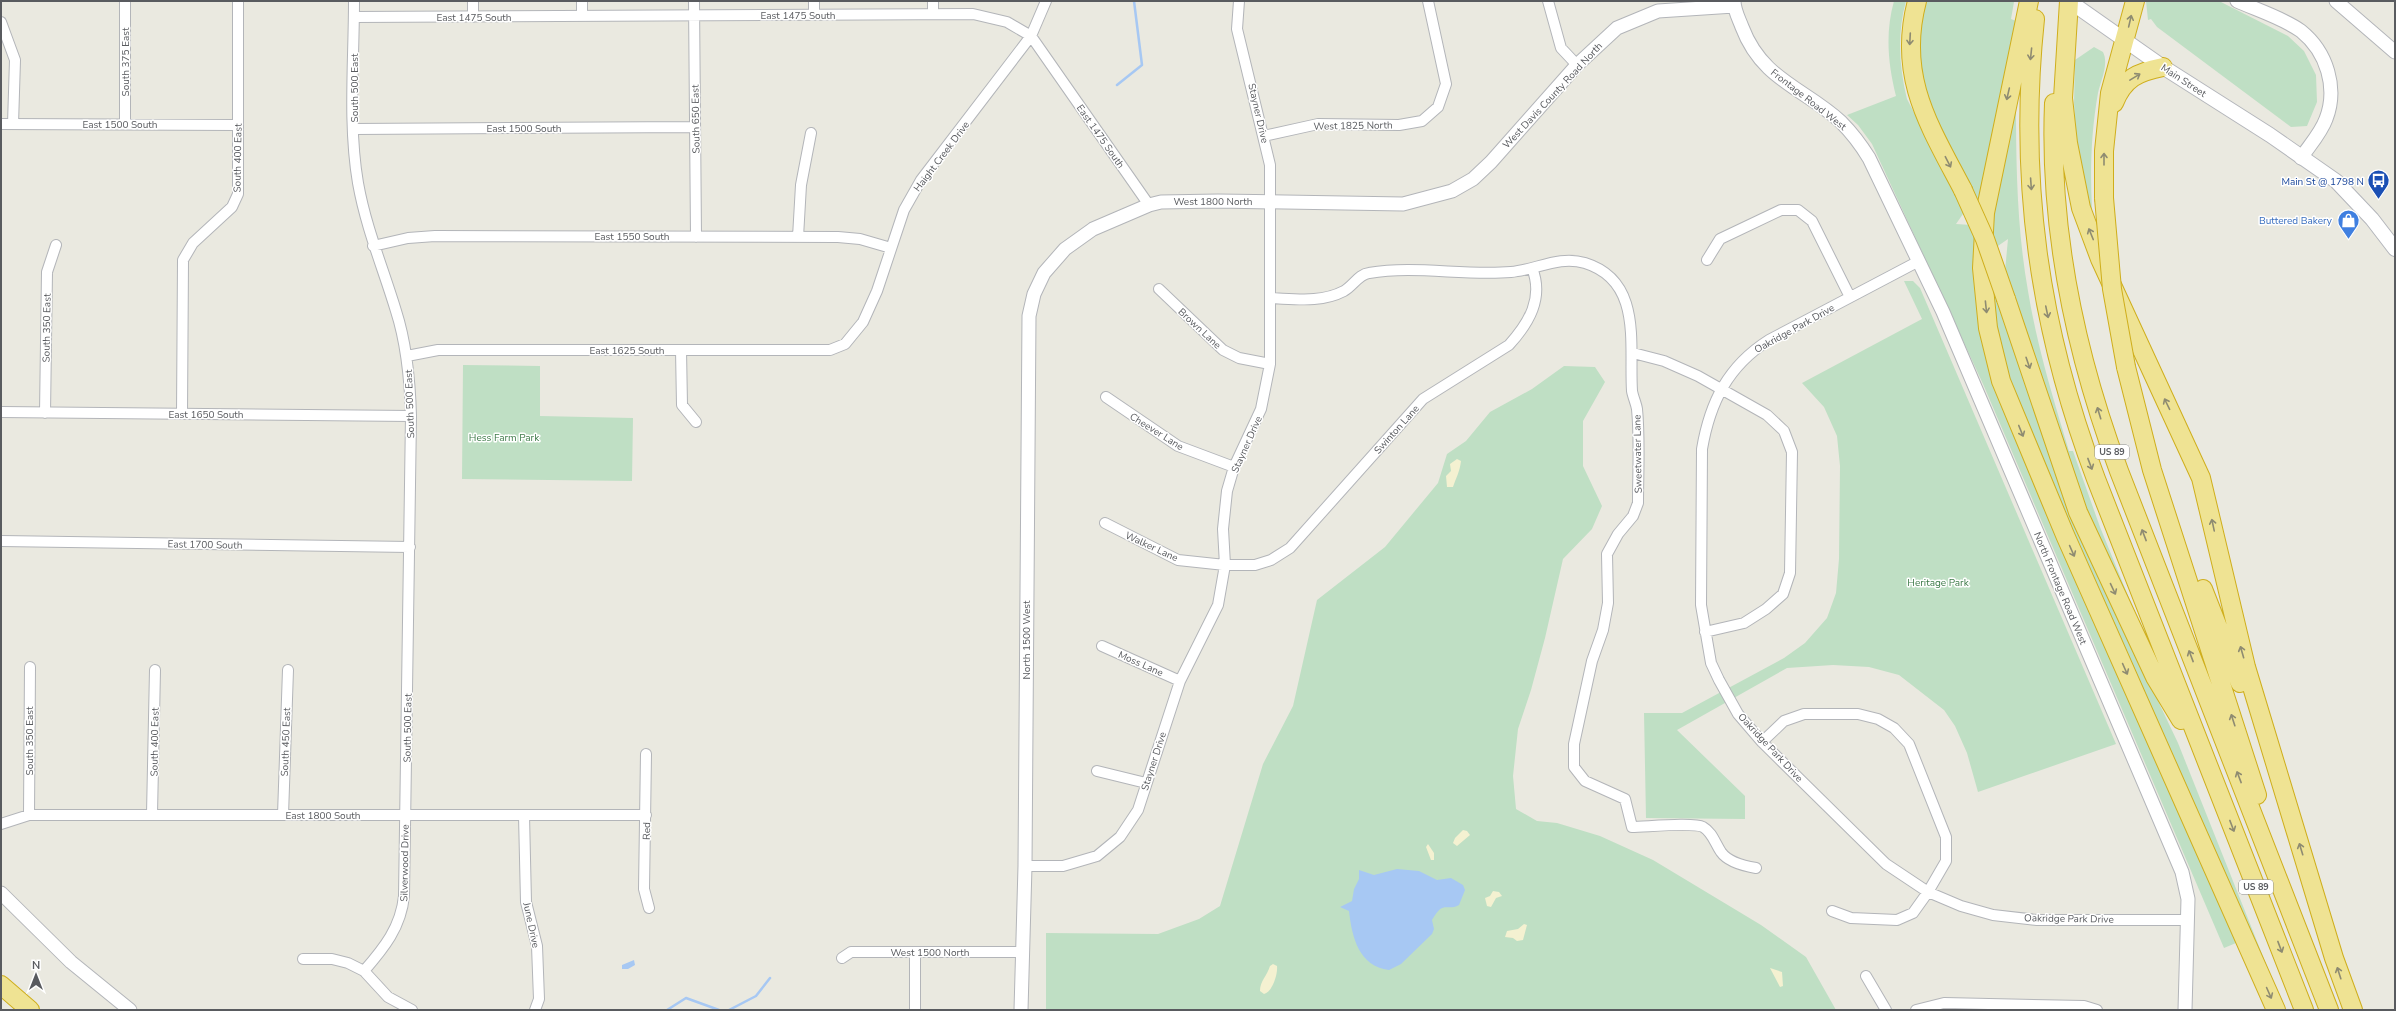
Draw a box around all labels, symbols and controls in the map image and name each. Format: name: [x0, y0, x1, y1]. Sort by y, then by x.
street label: East 1475 South: [761, 9, 835, 23]
street label: East 1475 South: [437, 11, 511, 25]
one-way arrow: [2127, 15, 2135, 28]
street label: South 375 East: [119, 27, 133, 96]
one-way arrow: [1907, 32, 1914, 45]
street label: West Davis County Road North: [1500, 40, 1606, 152]
one-way arrow: [2028, 47, 2035, 60]
street label: South 500 East: [348, 53, 362, 122]
street label: Main Street: [2158, 61, 2209, 101]
street label: Frontage Road West: [1768, 66, 1850, 134]
one-way arrow: [2129, 72, 2141, 80]
street label: Stayner Drive: [1244, 82, 1272, 144]
street label: South 650 East: [688, 84, 704, 154]
one-way arrow: [2004, 87, 2012, 100]
street label: East 1475 South: [1073, 102, 1127, 171]
street label: East 1500 South: [83, 118, 157, 132]
street label: Haight Creek Drive: [911, 118, 973, 195]
street label: West 1825 North: [1313, 118, 1393, 134]
street label: East 1500 South: [487, 122, 561, 136]
street label: South 400 East: [230, 123, 246, 193]
one-way arrow: [2100, 153, 2108, 166]
one-way arrow: [1945, 155, 1952, 167]
bus stop icon: Main St @ 1798 N: [2366, 168, 2392, 201]
place label: Main St @ 1798 N: [2281, 175, 2364, 189]
one-way arrow: [2027, 177, 2034, 190]
street label: West 1800 North: [1173, 195, 1253, 209]
shop icon: Buttered Bakery: [2335, 207, 2361, 240]
place label: Buttered Bakery: [2259, 214, 2333, 228]
one-way arrow: [2086, 229, 2094, 241]
street label: East 1550 South: [595, 230, 669, 244]
street label: South 350 East: [39, 293, 55, 363]
one-way arrow: [1983, 300, 1990, 313]
street label: Oakridge Park Drive: [1752, 301, 1837, 357]
street label: Brown Lane: [1175, 305, 1224, 352]
one-way arrow: [2044, 305, 2052, 318]
street label: East 1625 South: [590, 344, 664, 358]
one-way arrow: [2025, 356, 2032, 369]
street label: South 500 East: [402, 369, 418, 439]
one-way arrow: [2163, 398, 2171, 410]
street label: Swinton Lane: [1371, 402, 1423, 457]
one-way arrow: [2095, 407, 2102, 420]
street label: East 1650 South: [169, 408, 243, 422]
street label: Cheever Lane: [1127, 410, 1186, 454]
street label: Stayner Drive: [1228, 414, 1266, 475]
street label: Sweetwater Lane: [1630, 414, 1646, 494]
one-way arrow: [2018, 425, 2026, 437]
park label: Hess Farm Park: [469, 431, 540, 445]
road number: US 89: [2095, 445, 2129, 459]
one-way arrow: [2087, 458, 2095, 470]
one-way arrow: [2208, 519, 2216, 532]
street label: Walker Lane: [1123, 529, 1180, 565]
street label: North Frontage Road West: [2030, 530, 2090, 647]
one-way arrow: [2140, 530, 2147, 542]
street label: East 1700 South: [167, 537, 243, 553]
one-way arrow: [2069, 544, 2076, 556]
park label: Heritage Park: [1907, 576, 1970, 590]
one-way arrow: [2110, 582, 2117, 594]
street label: North 1500 West: [1020, 600, 1034, 680]
one-way arrow: [2237, 646, 2245, 659]
street label: Moss Lane: [1116, 648, 1165, 680]
one-way arrow: [2187, 651, 2195, 663]
one-way arrow: [2122, 663, 2130, 675]
street label: South 500 East: [400, 693, 416, 763]
street label: South 350 East: [23, 706, 37, 775]
street label: South 400 East: [147, 707, 163, 777]
street label: South 450 East: [278, 707, 294, 777]
street label: Oakridge Park Drive: [1735, 710, 1806, 785]
one-way arrow: [2229, 714, 2236, 727]
street label: Stayner Drive: [1138, 730, 1170, 792]
one-way arrow: [2234, 772, 2242, 784]
street label: East 1800 South: [286, 809, 360, 823]
one-way arrow: [2229, 820, 2236, 832]
street label: Red: [640, 822, 654, 840]
street label: Silverwood Drive: [397, 824, 413, 902]
one-way arrow: [2297, 843, 2304, 856]
road number: US 89: [2239, 880, 2273, 894]
street label: June Drive: [519, 900, 543, 949]
street label: Oakridge Park Drive: [2024, 911, 2114, 927]
one-way arrow: [2276, 941, 2284, 953]
street label: West 1500 North: [890, 946, 970, 960]
north arrow: [16, 955, 56, 995]
text: N: [32, 958, 40, 973]
one-way arrow: [2335, 967, 2342, 980]
one-way arrow: [2265, 987, 2273, 999]

